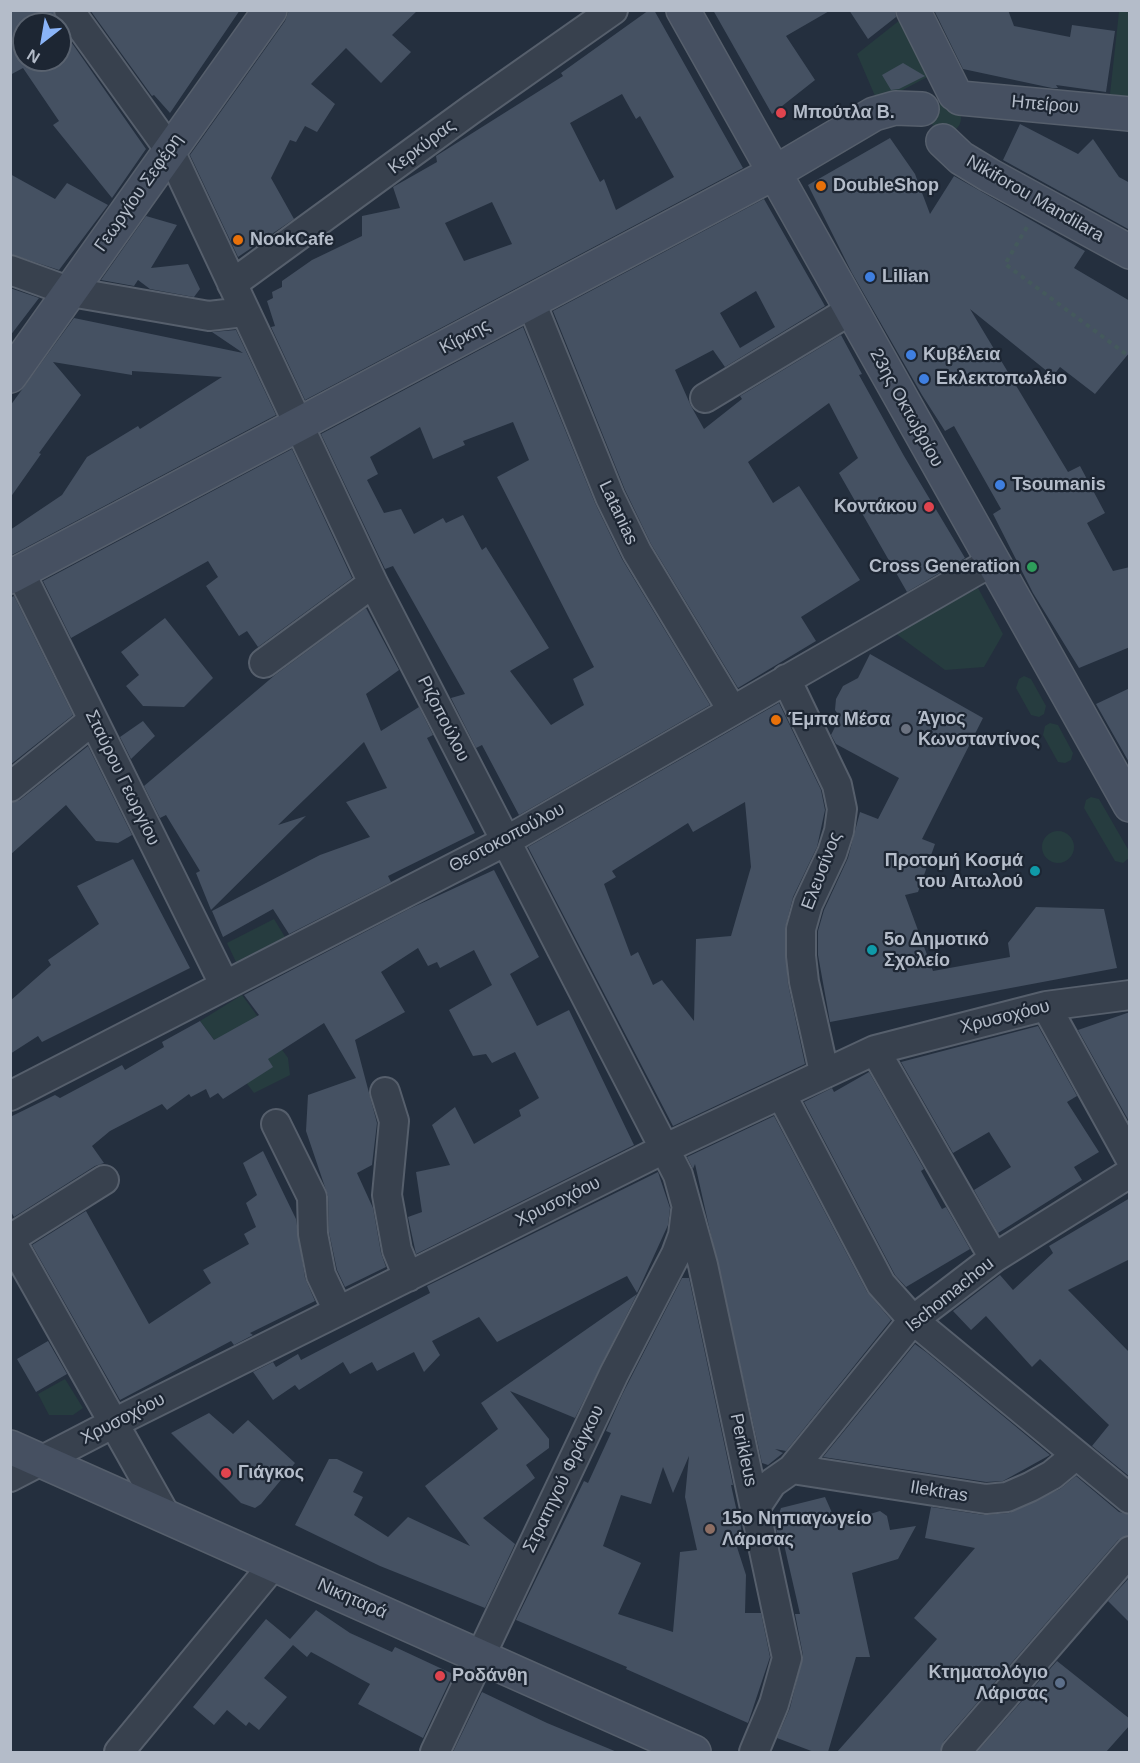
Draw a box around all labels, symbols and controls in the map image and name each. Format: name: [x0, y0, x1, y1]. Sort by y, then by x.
north arrow: [12, 12, 72, 72]
text: N: [24, 46, 43, 66]
street label: Ηπείρου: [1010, 91, 1080, 119]
place label: Μπούτλα Β.: [793, 102, 895, 124]
marker: Μπούτλα Β.: [774, 106, 788, 120]
street label: Κερκύρας: [384, 115, 460, 179]
street label: Γεωργίου Σεφέρη: [90, 130, 188, 256]
street label: Nikiforou Mandilara: [962, 151, 1108, 247]
place label: DoubleShop: [833, 175, 939, 197]
marker: DoubleShop: [814, 179, 828, 193]
place label: NookCafe: [250, 229, 334, 251]
marker: NookCafe: [231, 233, 245, 247]
place label: Lilian: [882, 266, 929, 288]
marker: Lilian: [863, 270, 877, 284]
street label: Κίρκης: [436, 315, 494, 359]
place label: Κυβέλεια: [923, 344, 1000, 366]
street label: 23ης Οκτωβρίου: [865, 345, 947, 471]
marker: Κυβέλεια: [904, 348, 918, 362]
place label: Εκλεκτοπωλέιο: [936, 368, 1067, 390]
marker: Εκλεκτοπωλέιο: [917, 372, 931, 386]
place label: Tsoumanis: [1012, 474, 1106, 496]
street label: Latanias: [594, 478, 642, 548]
marker: Tsoumanis: [993, 478, 1007, 492]
place label: Κοντάκου: [834, 496, 917, 518]
marker: Κοντάκου: [922, 500, 936, 514]
place label: Cross Generation: [869, 556, 1020, 578]
marker: Cross Generation: [1025, 560, 1039, 574]
street label: Ριζοπούλου: [412, 673, 474, 765]
street label: Σταύρου Γεωργίου: [80, 707, 164, 849]
place label: Άγιος Κωνσταντίνος: [918, 708, 1040, 750]
place label: Έμπα Μέσα: [788, 709, 890, 731]
marker: Έμπα Μέσα: [769, 713, 783, 727]
marker: Άγιος Κωνσταντίνος: [899, 722, 913, 736]
street label: Θεοτοκοπούλου: [446, 798, 568, 878]
street label: Ελευσίνος: [797, 829, 847, 913]
place label: Προτομή Κοσμά του Αιτωλού: [885, 850, 1023, 892]
marker: Προτομή Κοσμά του Αιτωλού: [1028, 864, 1042, 878]
place label: 5ο Δημοτικό Σχολείο: [884, 929, 989, 972]
marker: 5ο Δημοτικό Σχολείο: [865, 943, 879, 957]
street label: Χρυσοχόου: [958, 995, 1052, 1039]
street label: Χρυσοχόου: [512, 1172, 604, 1232]
street label: Ischomachou: [902, 1253, 998, 1337]
street label: Χρυσοχόου: [77, 1389, 169, 1449]
street label: Στρατηγού Φράγκου: [519, 1402, 609, 1556]
street label: Perikleus: [725, 1412, 761, 1488]
place label: Γιάγκος: [238, 1462, 304, 1484]
marker: Γιάγκος: [219, 1466, 233, 1480]
street label: Ilektras: [909, 1477, 969, 1507]
place label: 15ο Νηπιαγωγείο Λάρισας: [722, 1508, 872, 1550]
marker: 15ο Νηπιαγωγείο Λάρισας: [703, 1522, 717, 1536]
street label: Νικηταρά: [314, 1574, 390, 1624]
place label: Κτηματολόγιο Λάρισας: [929, 1662, 1048, 1704]
place label: Ροδάνθη: [452, 1665, 528, 1687]
marker: Ροδάνθη: [433, 1669, 447, 1683]
marker: Κτηματολόγιο Λάρισας: [1053, 1676, 1067, 1690]

